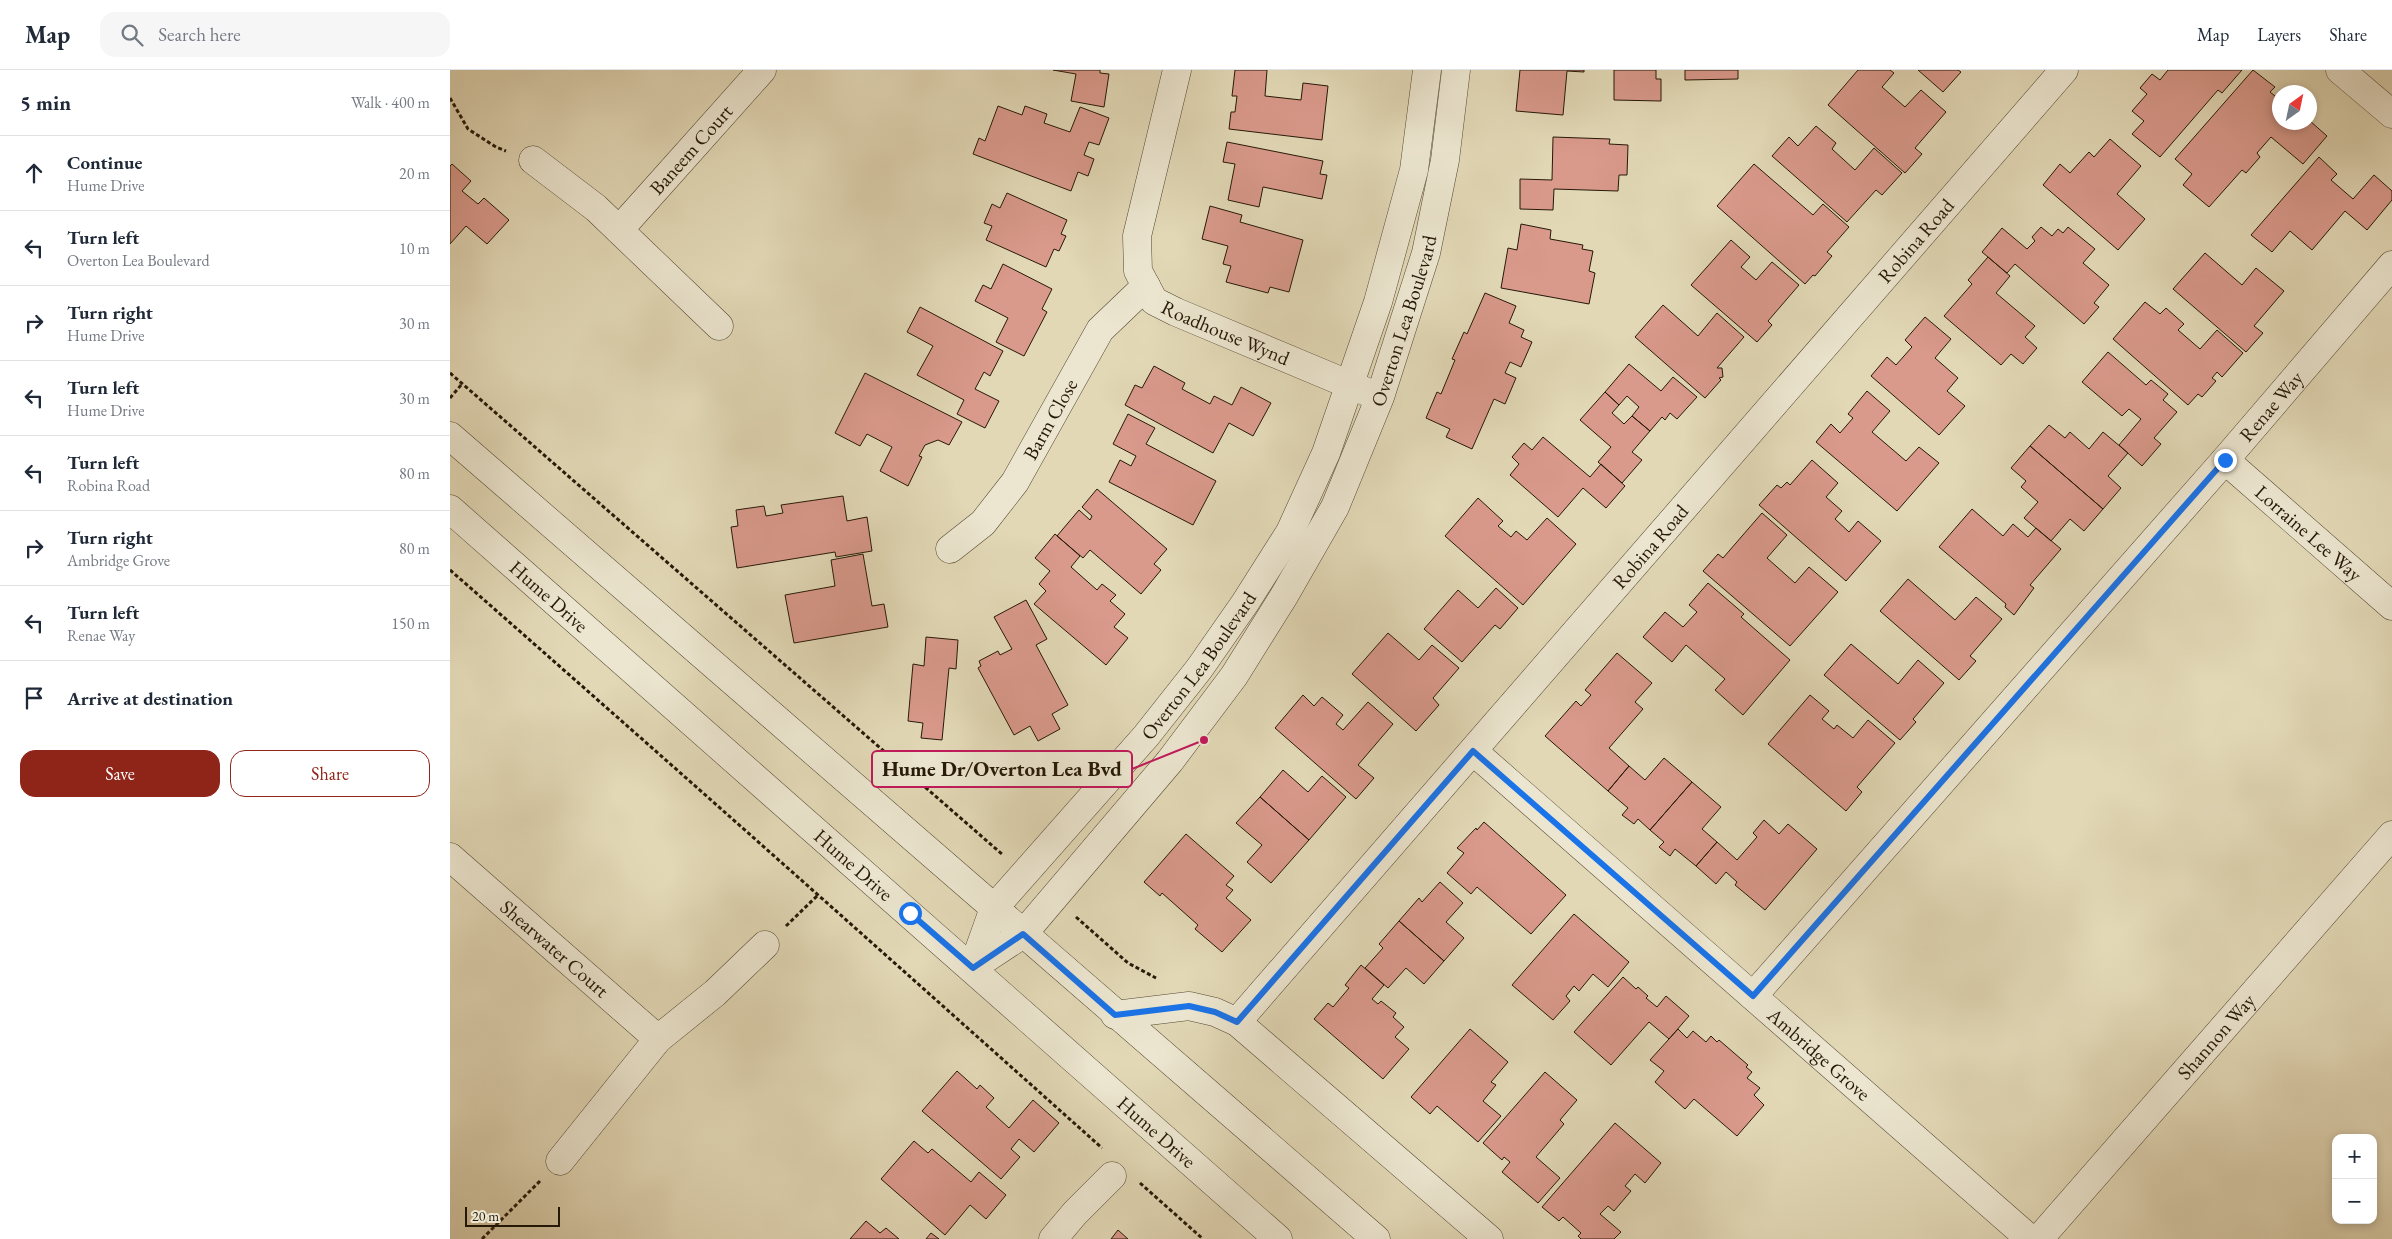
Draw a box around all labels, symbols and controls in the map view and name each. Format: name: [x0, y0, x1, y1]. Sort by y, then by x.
search box: [100, 12, 450, 57]
text: Map: [25, 19, 70, 50]
icon: search: [118, 21, 146, 49]
text: Search here: [158, 22, 241, 47]
text: Map: [2197, 23, 2229, 46]
text: Layers: [2257, 23, 2301, 46]
text: Share: [2329, 23, 2367, 46]
north arrow: [2272, 85, 2317, 130]
text: 5 min: [20, 89, 71, 116]
text: Walk · 400 m: [351, 92, 430, 113]
street label: Baneem Court: [644, 98, 739, 200]
text: Continue: [67, 150, 142, 175]
icon: ahead: [20, 159, 48, 187]
text: 20 m: [399, 163, 430, 184]
text: Hume Drive: [67, 175, 144, 196]
street label: Robina Road: [1872, 192, 1960, 288]
text: Turn left: [67, 225, 139, 250]
street label: Overton Lea Boulevard: [1364, 232, 1442, 411]
icon: left: [20, 234, 48, 262]
text: 10 m: [399, 238, 430, 259]
text: Overton Lea Boulevard: [67, 250, 210, 271]
street label: Roadhouse Wynd: [1157, 294, 1294, 371]
text: Turn right: [67, 300, 153, 325]
icon: right: [20, 309, 48, 337]
text: 30 m: [399, 313, 430, 334]
text: Hume Drive: [67, 325, 144, 346]
street label: Renae Way: [2233, 365, 2309, 447]
street label: Barm Close: [1017, 374, 1083, 464]
text: Turn left: [67, 375, 139, 400]
icon: left: [20, 384, 48, 412]
text: 30 m: [399, 388, 430, 409]
text: Hume Drive: [67, 400, 144, 421]
route end: [2214, 449, 2237, 472]
text: Turn left: [67, 450, 139, 475]
icon: left: [20, 459, 48, 487]
text: 80 m: [399, 463, 430, 484]
text: Robina Road: [67, 475, 150, 496]
street label: Lorraine Lee Way: [2249, 479, 2368, 587]
street label: Robina Road: [1606, 498, 1695, 594]
text: Turn right: [67, 525, 153, 550]
icon: right: [20, 534, 48, 562]
text: 80 m: [399, 538, 430, 559]
text: Ambridge Grove: [67, 550, 170, 571]
street label: Hume Drive: [504, 555, 594, 638]
street label: Overton Lea Boulevard: [1135, 586, 1262, 745]
text: Turn left: [67, 600, 139, 625]
icon: left: [20, 609, 48, 637]
text: 150 m: [391, 613, 430, 634]
text: Renae Way: [67, 625, 135, 646]
icon: arrive: [20, 684, 48, 712]
text: Arrive at destination: [67, 686, 233, 711]
button: Save: [20, 750, 220, 797]
button: Share: [230, 750, 430, 797]
callout: Hume Dr/Overton Lea Bvd: [872, 751, 1132, 787]
text: Hume Dr/Overton Lea Bvd: [882, 755, 1122, 782]
street label: Hume Drive: [809, 823, 899, 907]
street label: Shearwater Court: [495, 894, 615, 1004]
route start: [899, 902, 922, 925]
street label: Shannon Way: [2171, 988, 2261, 1085]
street label: Ambridge Grove: [1761, 1001, 1876, 1107]
street label: Hume Drive: [1112, 1090, 1202, 1174]
map controls: [2332, 1134, 2377, 1224]
button: +: [2332, 1134, 2377, 1179]
button: −: [2332, 1179, 2377, 1224]
scale bar: [465, 1204, 560, 1227]
text: 20 m: [472, 1207, 499, 1225]

